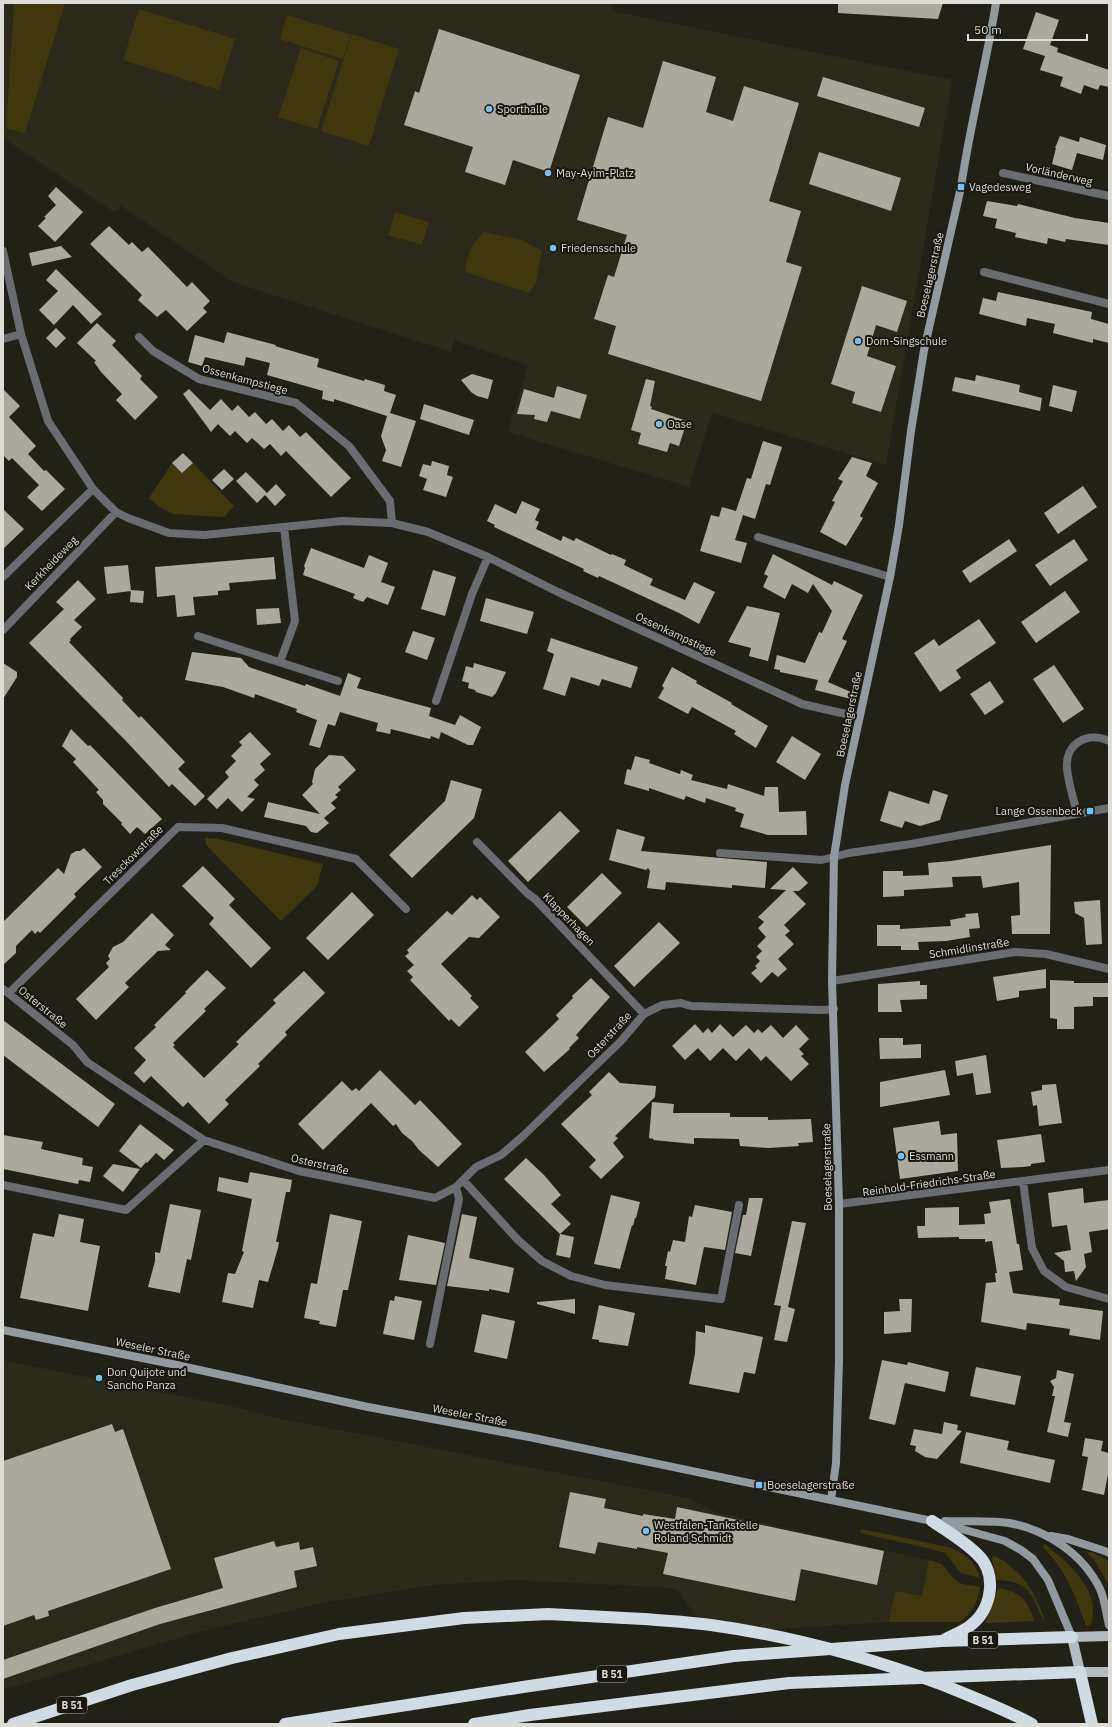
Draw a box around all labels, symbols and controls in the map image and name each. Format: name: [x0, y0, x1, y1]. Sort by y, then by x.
scale bar: [968, 16, 1087, 42]
text: 50 m: [974, 22, 1002, 37]
place label: Sporthalle: [497, 102, 548, 116]
marker: Sporthalle: [484, 104, 494, 114]
street label: Vorländerweg: [1024, 159, 1094, 189]
place label: May-Ayim-Platz: [556, 166, 634, 180]
marker: May-Ayim-Platz: [543, 168, 553, 178]
place label: Vagedesweg: [969, 180, 1031, 194]
marker: Vagedesweg: [956, 182, 966, 192]
street label: Boeselagerstraße: [913, 231, 947, 319]
place label: Friedensschule: [561, 241, 636, 255]
marker: Friedensschule: [548, 243, 558, 253]
place label: Dom-Singschule: [866, 334, 947, 348]
marker: Dom-Singschule: [853, 336, 863, 346]
street label: Ossenkampstiege: [201, 361, 289, 397]
place label: Oase: [667, 417, 692, 431]
marker: Oase: [654, 419, 664, 429]
street label: Kerkheideweg: [22, 533, 81, 593]
street label: Ossenkampstiege: [633, 609, 719, 659]
street label: Boeselagerstraße: [833, 670, 865, 758]
place label: Lange Ossenbeck: [996, 804, 1082, 818]
marker: Lange Ossenbeck: [1085, 806, 1095, 816]
street label: Tresckowstraße: [100, 822, 166, 888]
street label: Klapperhagen: [540, 889, 598, 949]
street label: Schmidlinstraße: [928, 935, 1010, 961]
street label: Osterstraße: [16, 983, 70, 1031]
street label: Osterstraße: [584, 1009, 634, 1061]
street label: Boeselagerstraße: [819, 1123, 835, 1211]
place label: Essmann: [909, 1149, 954, 1163]
street label: Osterstraße: [290, 1151, 350, 1177]
marker: Essmann: [896, 1151, 906, 1161]
street label: Reinhold-Friedrichs-Straße: [861, 1167, 997, 1199]
street label: Weseler Straße: [114, 1334, 192, 1364]
place label: Don Quijote und Sancho Panza: [107, 1365, 186, 1392]
marker: Don Quijote und Sancho Panza: [94, 1373, 104, 1383]
street label: Weseler Straße: [431, 1401, 509, 1429]
place label: Boeselagerstraße: [767, 1478, 855, 1492]
marker: Boeselagerstraße: [754, 1480, 764, 1490]
place label: Westfalen-Tankstelle Roland Schmidt: [654, 1518, 758, 1545]
marker: Westfalen-Tankstelle Roland Schmidt: [641, 1526, 651, 1536]
road number: B 51: [968, 1632, 998, 1648]
road number: B 51: [597, 1666, 627, 1682]
road number: B 51: [57, 1697, 87, 1713]

